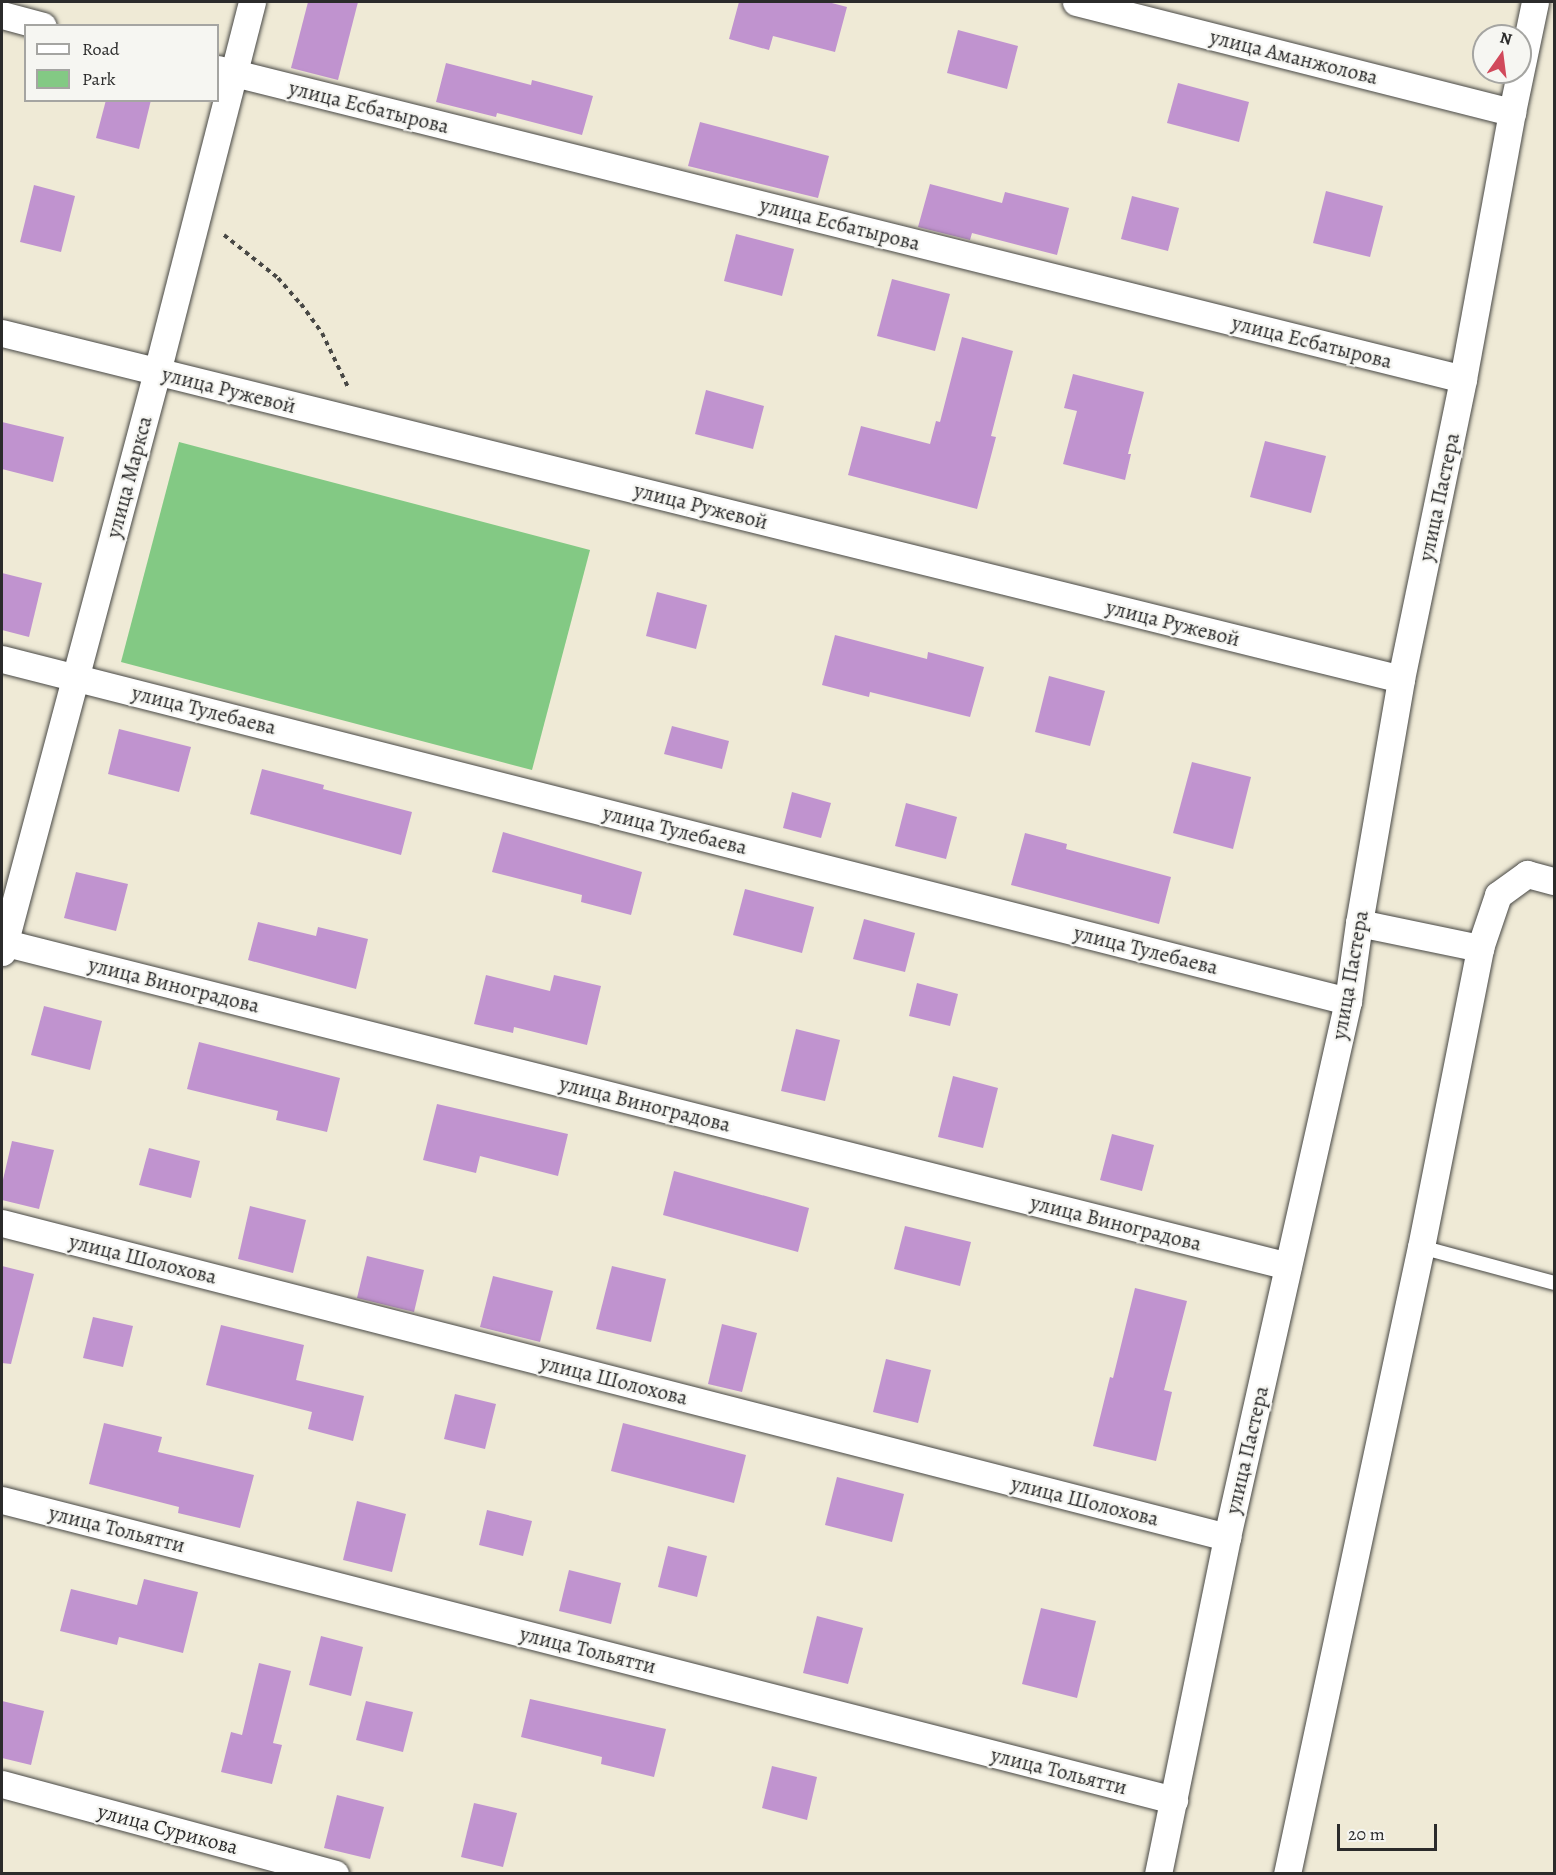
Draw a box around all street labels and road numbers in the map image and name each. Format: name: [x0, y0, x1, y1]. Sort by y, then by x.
street label: улица Аманжолова: [1207, 24, 1381, 90]
street label: улица Есбатырова: [286, 75, 452, 139]
street label: улица Есбатырова: [757, 192, 923, 256]
street label: улица Есбатырова: [1229, 310, 1395, 374]
street label: улица Ружевой: [160, 361, 298, 419]
street label: улица Маркса: [101, 413, 157, 541]
street label: улица Пастера: [1413, 430, 1465, 564]
street label: улица Ружевой: [632, 477, 770, 535]
street label: улица Ружевой: [1104, 594, 1242, 652]
street label: улица Тулебаева: [129, 680, 279, 740]
street label: улица Тулебаева: [600, 800, 750, 860]
street label: улица Пастера: [1326, 908, 1374, 1042]
street label: улица Тулебаева: [1071, 920, 1221, 980]
street label: улица Виноградова: [86, 952, 262, 1018]
street label: улица Виноградова: [557, 1071, 733, 1137]
street label: улица Виноградова: [1028, 1190, 1204, 1256]
street label: улица Шолохова: [67, 1228, 219, 1290]
street label: улица Шолохова: [538, 1349, 690, 1411]
street label: улица Пастера: [1220, 1384, 1274, 1516]
street label: улица Шолохова: [1009, 1470, 1161, 1532]
street label: улица Тольятти: [46, 1500, 188, 1558]
street label: улица Тольятти: [517, 1621, 659, 1679]
street label: улица Тольятти: [988, 1742, 1130, 1800]
street label: улица Сурикова: [95, 1798, 241, 1860]

